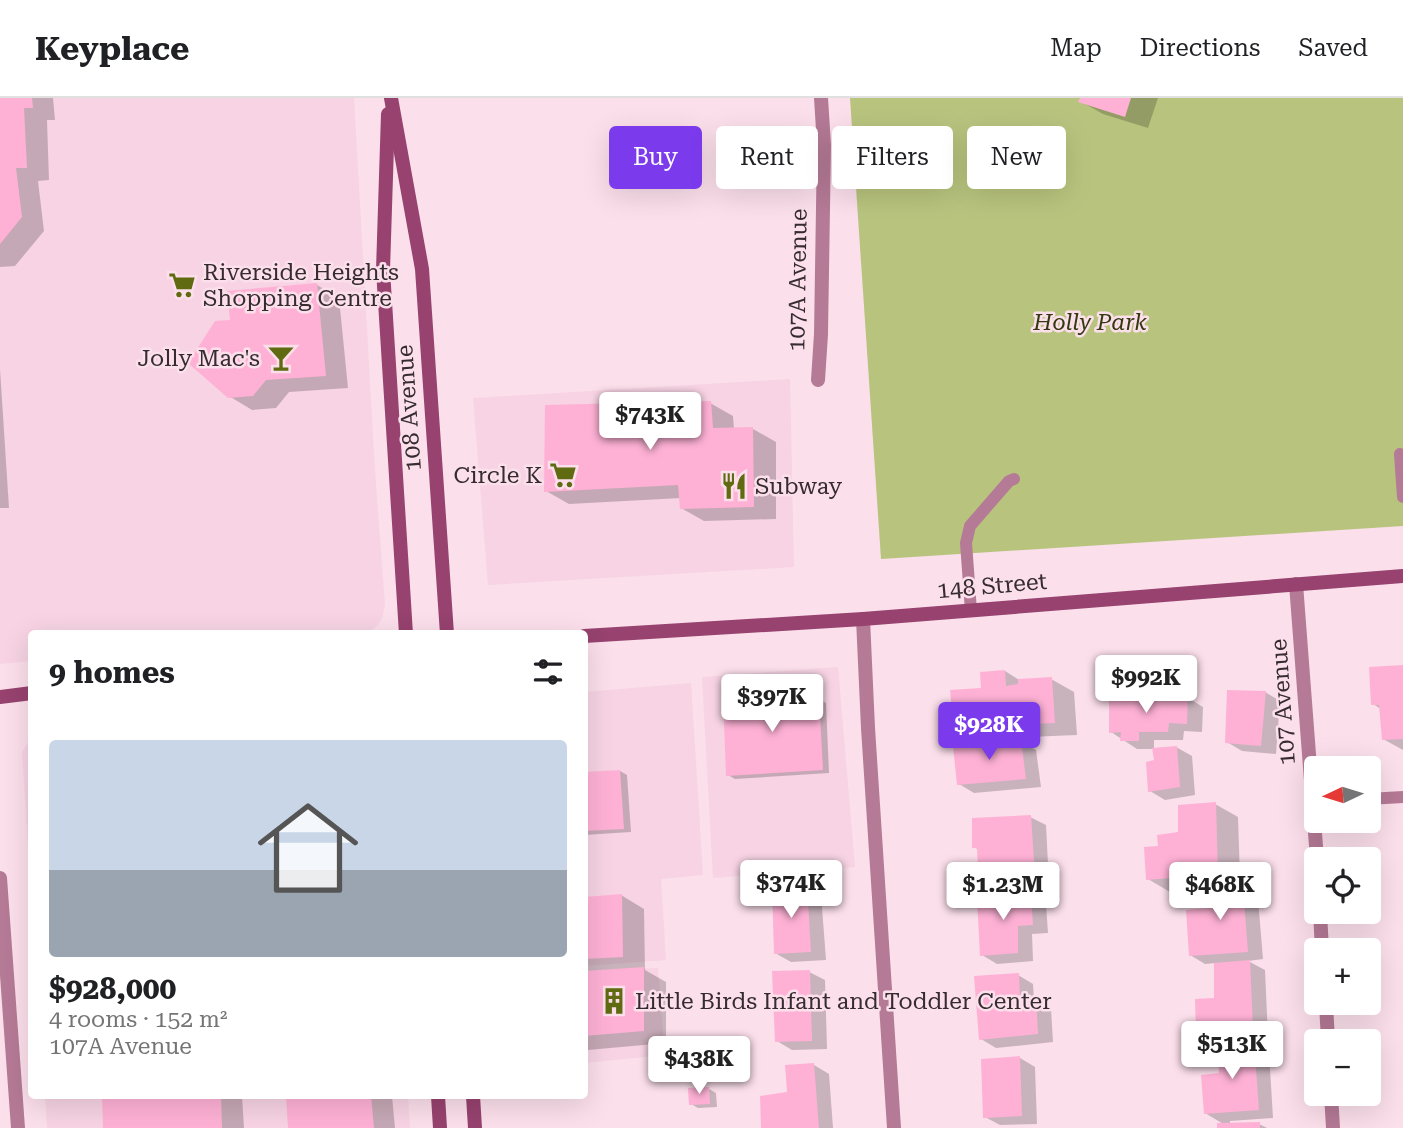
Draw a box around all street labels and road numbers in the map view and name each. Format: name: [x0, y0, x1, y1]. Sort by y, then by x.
street label: 107A Avenue: [783, 208, 813, 352]
street label: 108 Avenue: [391, 344, 427, 472]
street label: 148 Street: [936, 568, 1049, 604]
street label: 107 Avenue: [1265, 638, 1301, 766]

